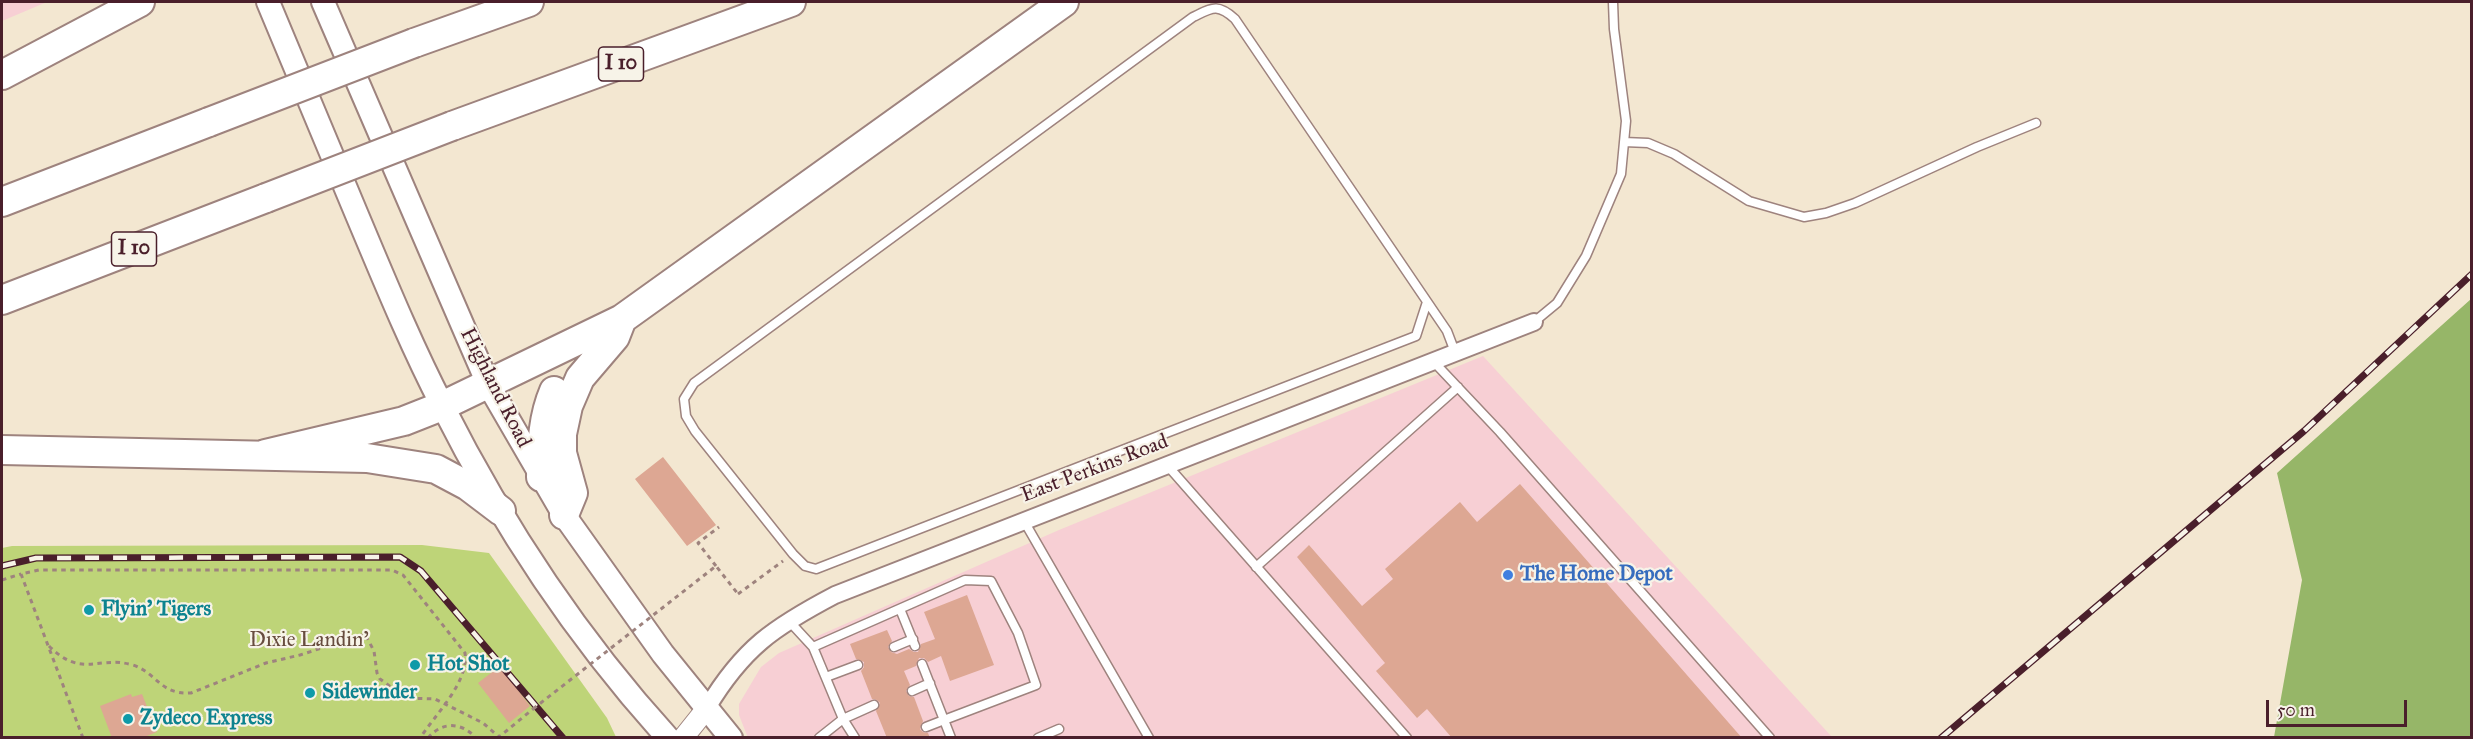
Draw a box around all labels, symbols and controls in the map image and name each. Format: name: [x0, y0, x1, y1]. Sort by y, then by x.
road number: I 10: [598, 47, 644, 81]
road number: I 10: [112, 232, 156, 266]
street label: Highland Road: [454, 324, 536, 452]
street label: East Perkins Road: [1018, 429, 1172, 509]
place label: The Home Depot: [1520, 562, 1673, 588]
marker: The Home Depot: [1501, 568, 1515, 582]
place label: Flyin' Tigers: [101, 597, 211, 623]
marker: Flyin' Tigers: [82, 603, 96, 617]
park label: Dixie Landin': [249, 628, 369, 654]
place label: Hot Shot: [427, 652, 509, 678]
marker: Hot Shot: [408, 658, 422, 672]
place label: Sidewinder: [322, 680, 417, 706]
marker: Sidewinder: [303, 686, 317, 700]
scale bar: [2269, 688, 2410, 726]
text: 50 m: [2277, 699, 2315, 721]
place label: Zydeco Express: [140, 706, 272, 732]
marker: Zydeco Express: [121, 712, 135, 726]

